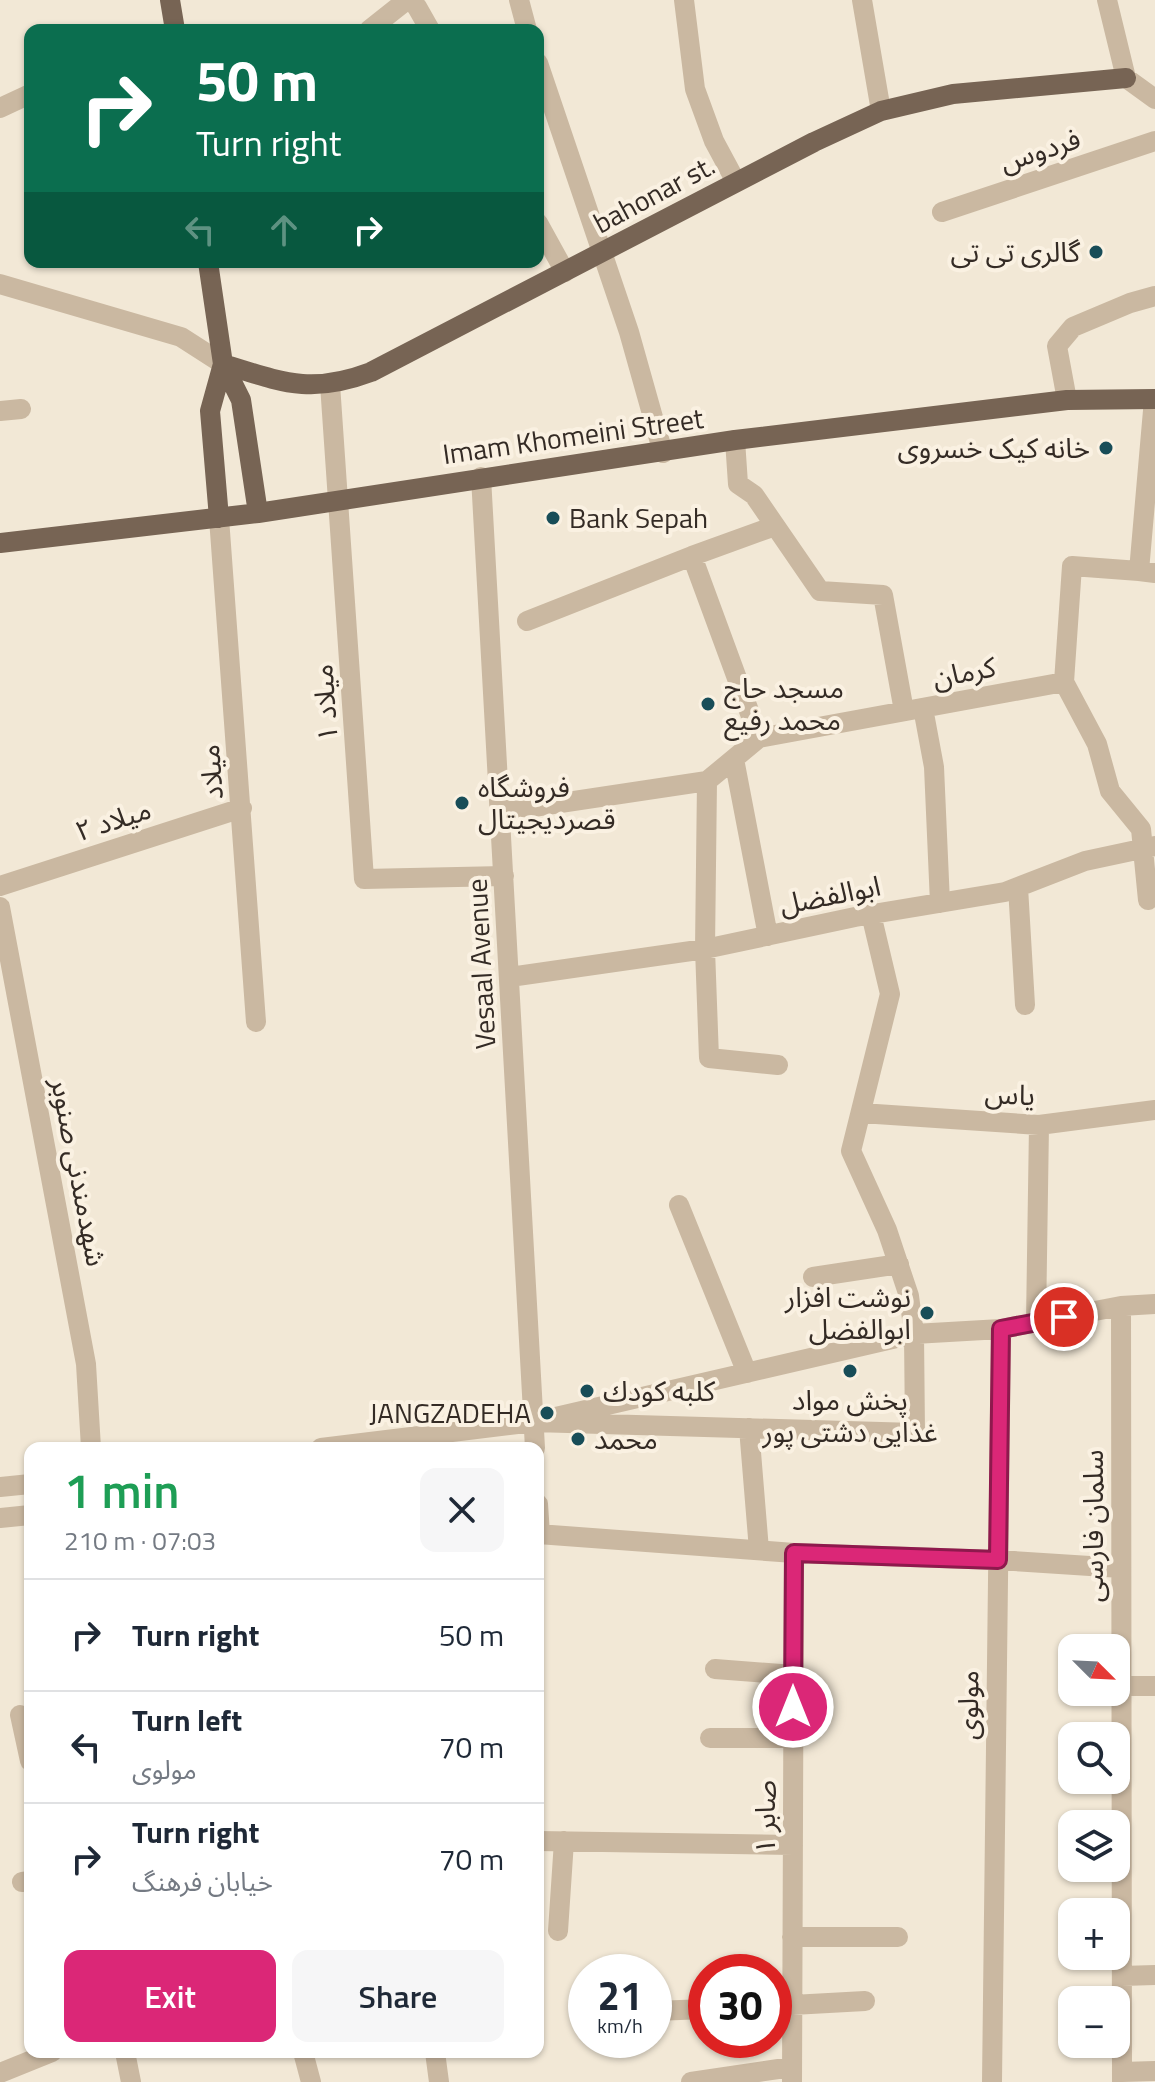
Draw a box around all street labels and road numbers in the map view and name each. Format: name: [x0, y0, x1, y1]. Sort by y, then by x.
street label: فردوس: [994, 116, 1086, 183]
street label: bahonar st.: [585, 143, 722, 244]
street label: Imam Khomeini Street: [440, 396, 706, 475]
street label: کرمان: [929, 644, 1000, 699]
street label: میلاد ۱: [300, 663, 349, 743]
street label: میلاد: [187, 743, 234, 801]
street label: میلاد ۲: [69, 787, 156, 852]
street label: ابوالفضل: [776, 864, 884, 925]
street label: Vesaal Avenue: [455, 878, 506, 1050]
street label: یاس: [984, 1071, 1036, 1116]
street label: شهدمندنی صنوبر: [40, 1073, 119, 1270]
street label: سلمان فارسی: [1071, 1450, 1114, 1602]
street label: مولوی: [945, 1670, 990, 1740]
street label: صابر ۱: [743, 1780, 786, 1854]

